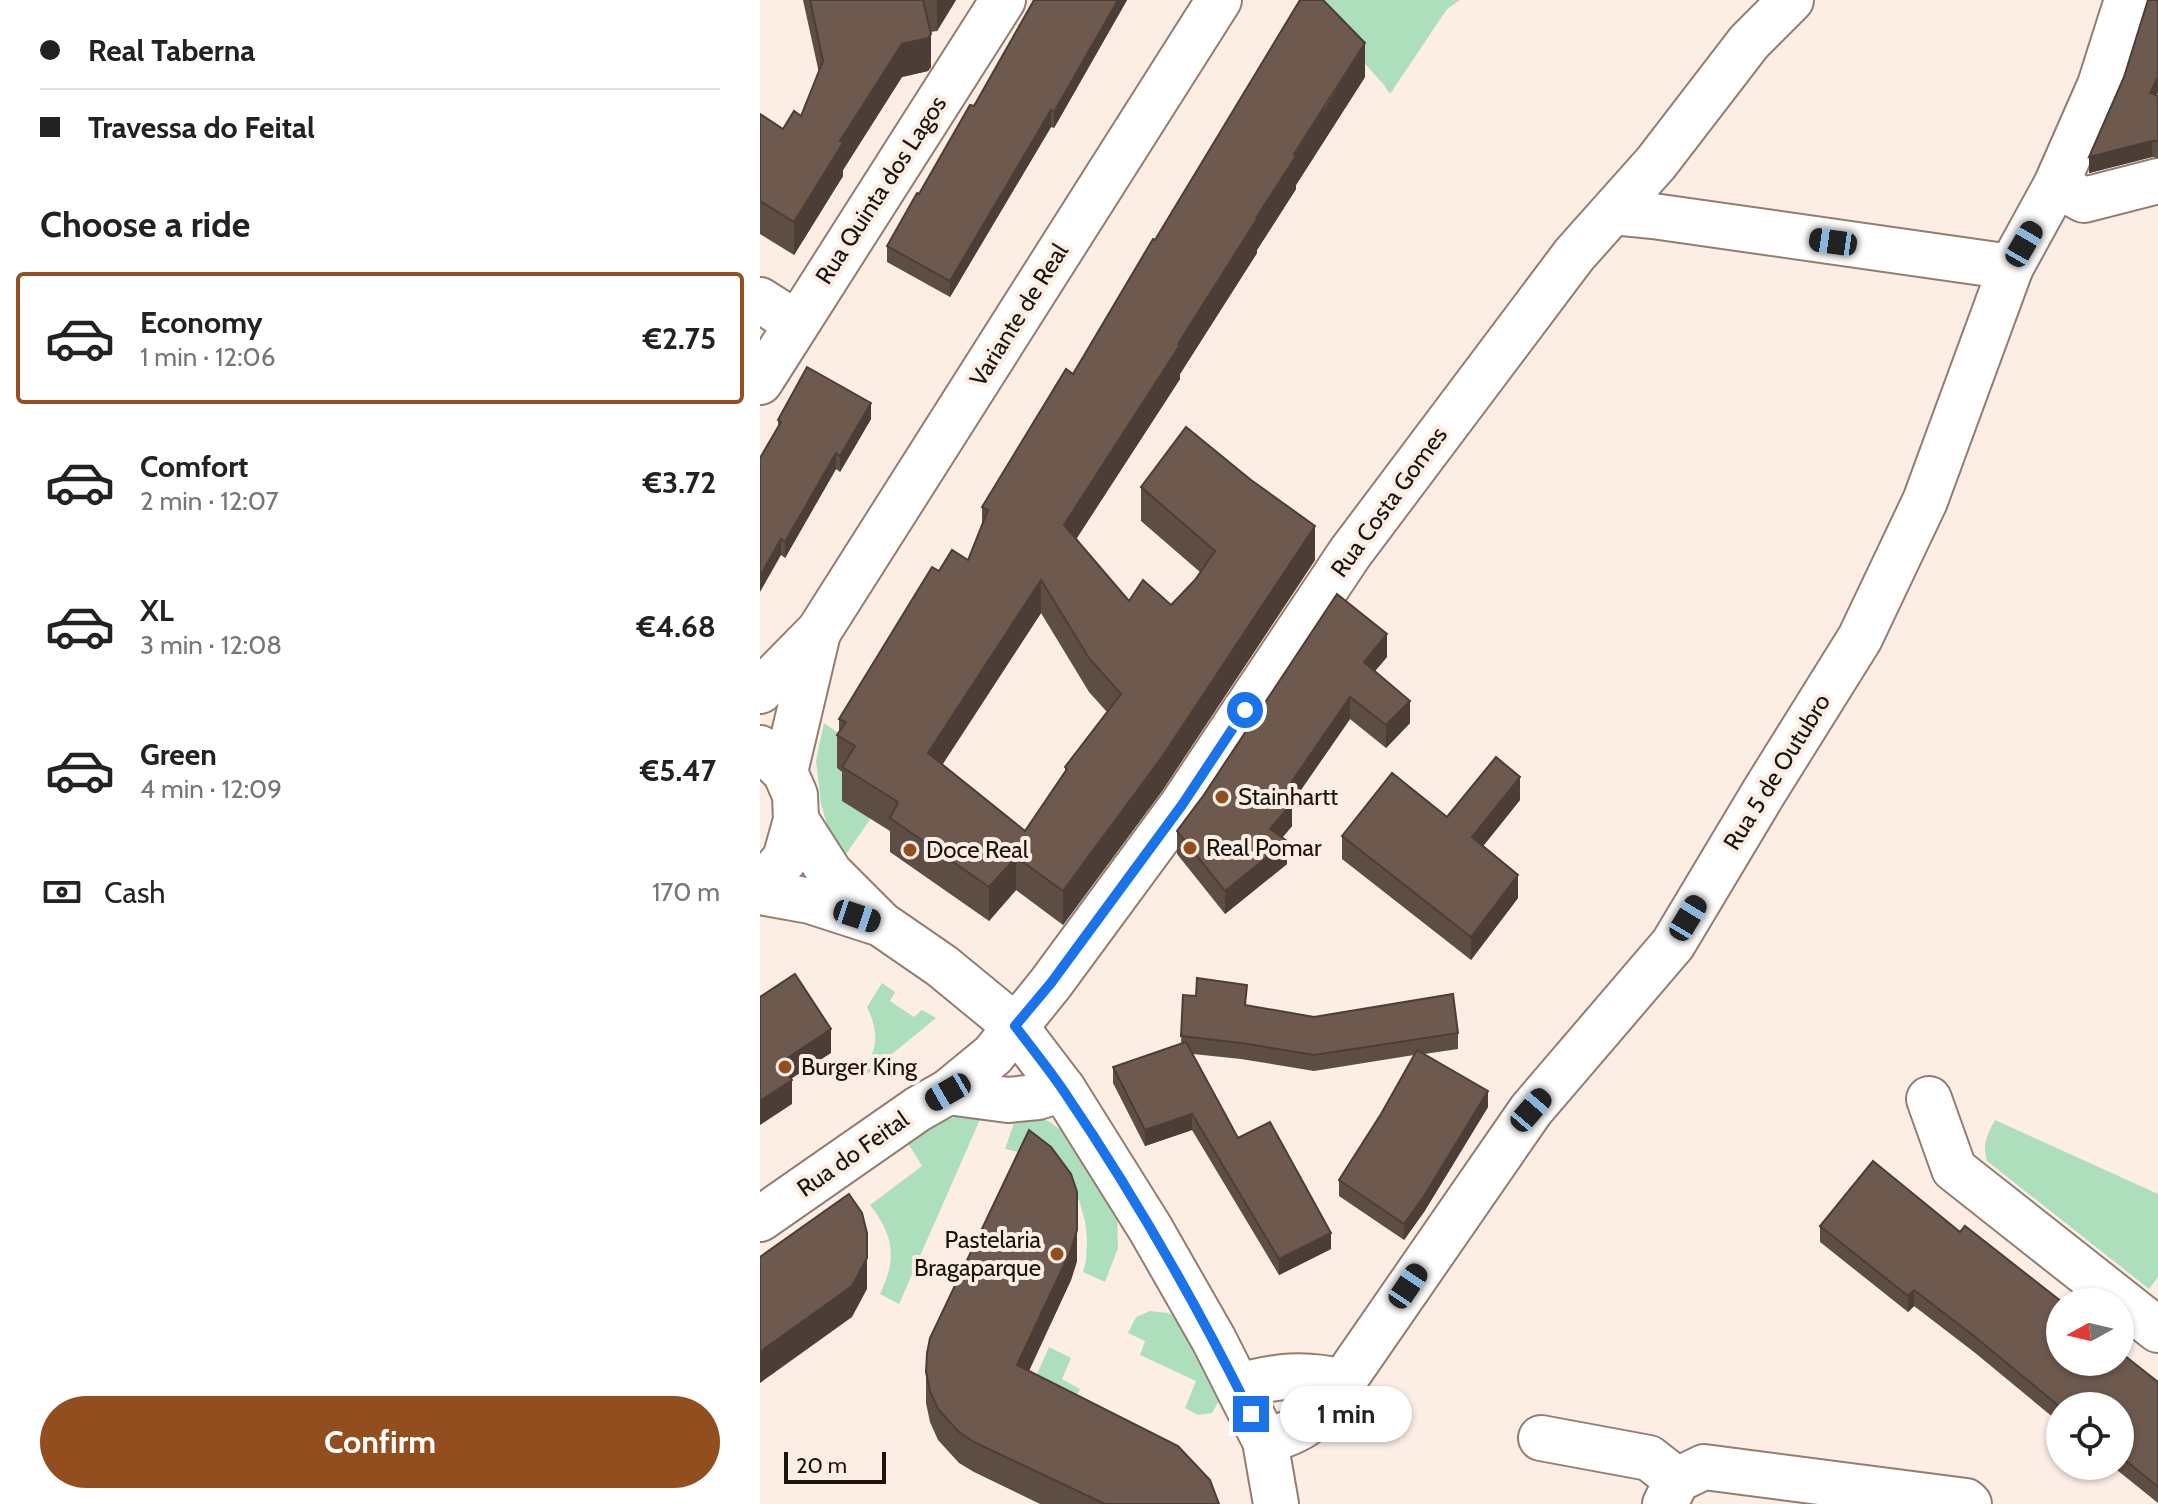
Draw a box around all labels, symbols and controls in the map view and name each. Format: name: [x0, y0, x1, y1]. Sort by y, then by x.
text: Real Taberna: [88, 32, 255, 69]
street label: Rua Quinta dos Lagos: [809, 90, 952, 289]
text: Travessa do Feital: [88, 109, 315, 146]
text: Choose a ride: [40, 202, 250, 246]
car: [2002, 217, 2046, 271]
car: [1808, 227, 1858, 257]
street label: Variante de Real: [963, 238, 1074, 391]
icon: car: [44, 302, 116, 374]
text: Economy: [140, 304, 263, 341]
text: €2.75: [643, 320, 716, 357]
text: 1 min · 12:06: [140, 341, 276, 373]
street label: Rua Costa Gomes: [1324, 421, 1453, 583]
icon: car: [44, 446, 116, 518]
text: Comfort: [140, 448, 248, 485]
text: €3.72: [643, 464, 716, 501]
text: 2 min · 12:07: [140, 485, 279, 517]
icon: car: [44, 590, 116, 662]
text: XL: [140, 592, 174, 629]
text: €4.68: [636, 608, 716, 645]
text: 3 min · 12:08: [140, 629, 282, 661]
street label: Rua 5 de Outubro: [1717, 688, 1836, 855]
route start: [1227, 692, 1263, 728]
icon: car: [44, 734, 116, 806]
text: Green: [140, 736, 217, 773]
text: €5.47: [640, 752, 716, 789]
text: 4 min · 12:09: [140, 773, 282, 805]
place label: Stainhartt: [1238, 782, 1338, 811]
marker: Stainhartt: [1213, 788, 1231, 806]
place label: Real Pomar: [1206, 833, 1322, 862]
place label: Doce Real: [926, 835, 1029, 864]
marker: Real Pomar: [1181, 839, 1199, 857]
marker: Doce Real: [901, 841, 919, 859]
icon: cash: [40, 870, 84, 914]
text: Cash: [104, 874, 166, 911]
text: 170 m: [652, 876, 720, 908]
car: [1665, 891, 1711, 945]
car: [830, 897, 884, 935]
place label: Burger King: [801, 1052, 918, 1081]
marker: Burger King: [776, 1058, 794, 1076]
car: [921, 1070, 975, 1114]
car: [1506, 1084, 1556, 1136]
street label: Rua do Feital: [791, 1104, 914, 1203]
place label: Pastelaria Bragaparque: [914, 1225, 1041, 1282]
marker: Pastelaria Bragaparque: [1048, 1245, 1066, 1263]
car: [1385, 1259, 1431, 1313]
north arrow: [2046, 1288, 2134, 1376]
map controls: [2046, 1288, 2134, 1480]
callout: 1 min: [1279, 1386, 1411, 1442]
button: locate: [2046, 1392, 2134, 1480]
button: Confirm: [40, 1396, 720, 1488]
route end: [1233, 1396, 1269, 1432]
text: 1 min: [1317, 1398, 1375, 1430]
scale bar: [784, 1448, 886, 1484]
text: 20 m: [796, 1452, 847, 1479]

